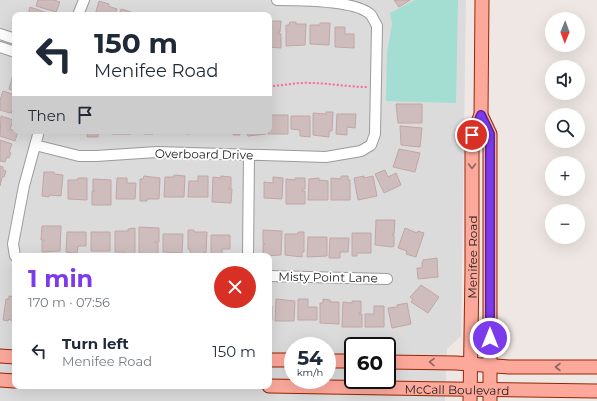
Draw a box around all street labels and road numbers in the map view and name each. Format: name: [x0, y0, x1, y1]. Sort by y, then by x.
street label: Overboard Drive: [155, 146, 253, 162]
street label: Menifee Road: [464, 215, 480, 299]
street label: Misty Point Lane: [278, 269, 378, 285]
street label: McCall Boulevard: [405, 381, 509, 398]

